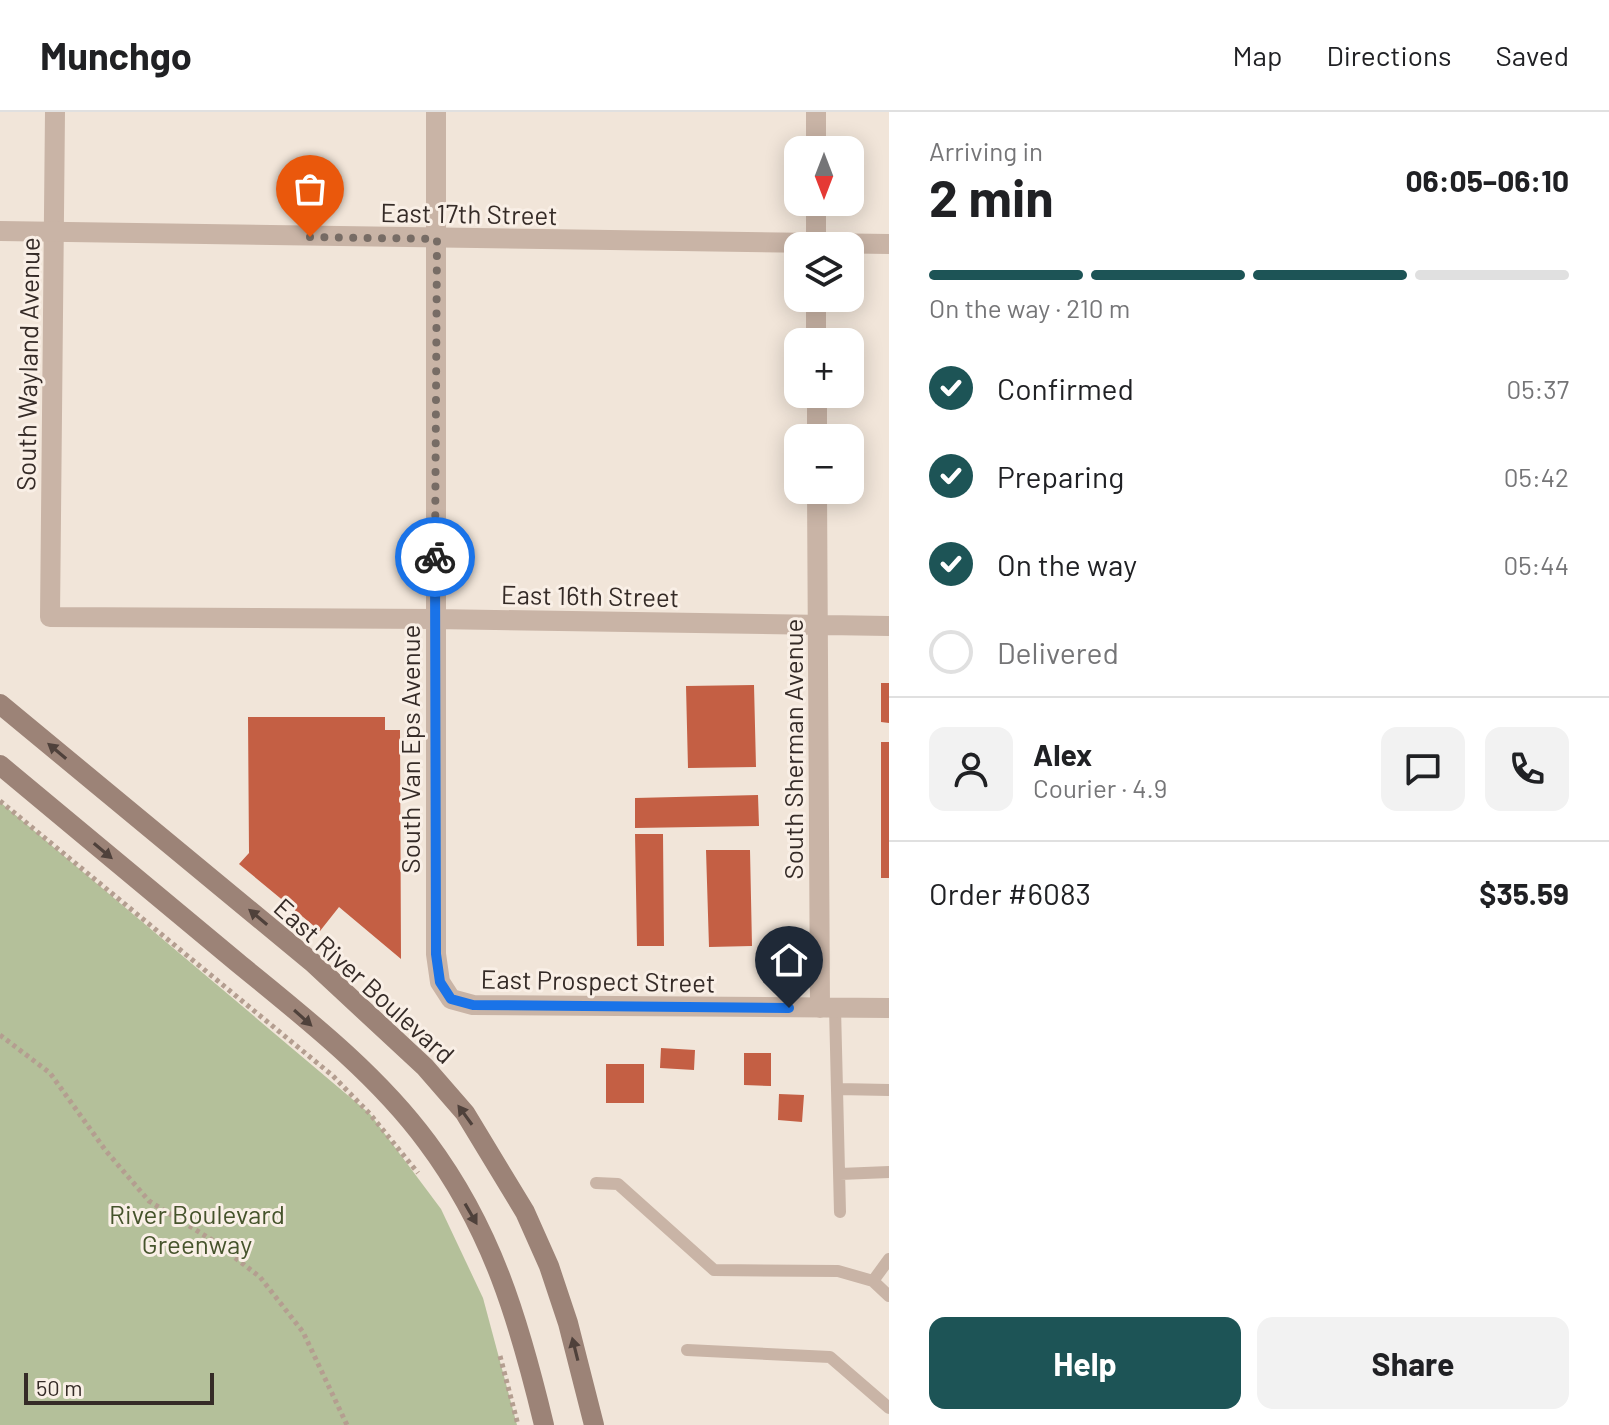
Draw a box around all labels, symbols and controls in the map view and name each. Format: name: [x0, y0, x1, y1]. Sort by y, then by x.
text: Munchgo: [40, 32, 192, 78]
text: Map: [1233, 38, 1282, 72]
text: Directions: [1326, 38, 1452, 72]
text: Saved: [1496, 38, 1569, 72]
text: Arriving in: [929, 135, 1043, 166]
north arrow: [784, 136, 864, 216]
map controls: [784, 136, 864, 504]
pin: [276, 155, 344, 237]
text: 06:05–06:10: [1405, 162, 1569, 198]
text: 2 min: [929, 165, 1054, 227]
icon: bag: [288, 167, 332, 211]
street label: East 17th Street: [380, 196, 558, 230]
button: layers: [784, 232, 864, 312]
street label: South Wayland Avenue: [9, 237, 45, 491]
text: On the way · 210 m: [929, 292, 1130, 323]
button: +: [784, 328, 864, 408]
icon: check: [929, 366, 973, 410]
text: Confirmed: [997, 370, 1134, 406]
text: 05:37: [1506, 373, 1569, 404]
button: −: [784, 424, 864, 504]
icon: check: [929, 454, 973, 498]
text: Preparing: [997, 458, 1124, 494]
text: 05:42: [1504, 461, 1569, 492]
courier: [395, 517, 475, 597]
icon: bike: [413, 535, 457, 579]
icon: check: [929, 542, 973, 586]
text: On the way: [997, 546, 1137, 582]
text: 05:44: [1503, 549, 1569, 580]
street label: East 16th Street: [501, 578, 679, 612]
street label: South Sherman Avenue: [777, 619, 808, 879]
street label: South Van Eps Avenue: [394, 625, 425, 873]
text: Delivered: [997, 634, 1119, 670]
button: person: [929, 727, 1013, 811]
button: chat: [1381, 727, 1465, 811]
button: phone: [1485, 727, 1569, 811]
text: Alex: [1033, 736, 1092, 772]
one-way arrow: [48, 743, 68, 760]
text: Courier · 4.9: [1033, 772, 1167, 803]
one-way arrow: [93, 842, 113, 859]
text: Order #6083: [929, 875, 1091, 911]
text: $35.59: [1479, 875, 1569, 911]
street label: East River Boulevard: [268, 891, 462, 1069]
one-way arrow: [248, 909, 268, 926]
pin: [755, 926, 823, 1008]
icon: home: [767, 938, 811, 982]
street label: East Prospect Street: [480, 962, 716, 998]
one-way arrow: [293, 1008, 312, 1026]
one-way arrow: [458, 1105, 474, 1126]
park label: River Boulevard Greenway: [109, 1198, 285, 1259]
one-way arrow: [464, 1202, 478, 1225]
button: Help: [929, 1317, 1241, 1409]
button: Share: [1257, 1317, 1569, 1409]
one-way arrow: [568, 1337, 580, 1362]
scale bar: [24, 1369, 214, 1405]
text: 50 m: [36, 1374, 82, 1400]

